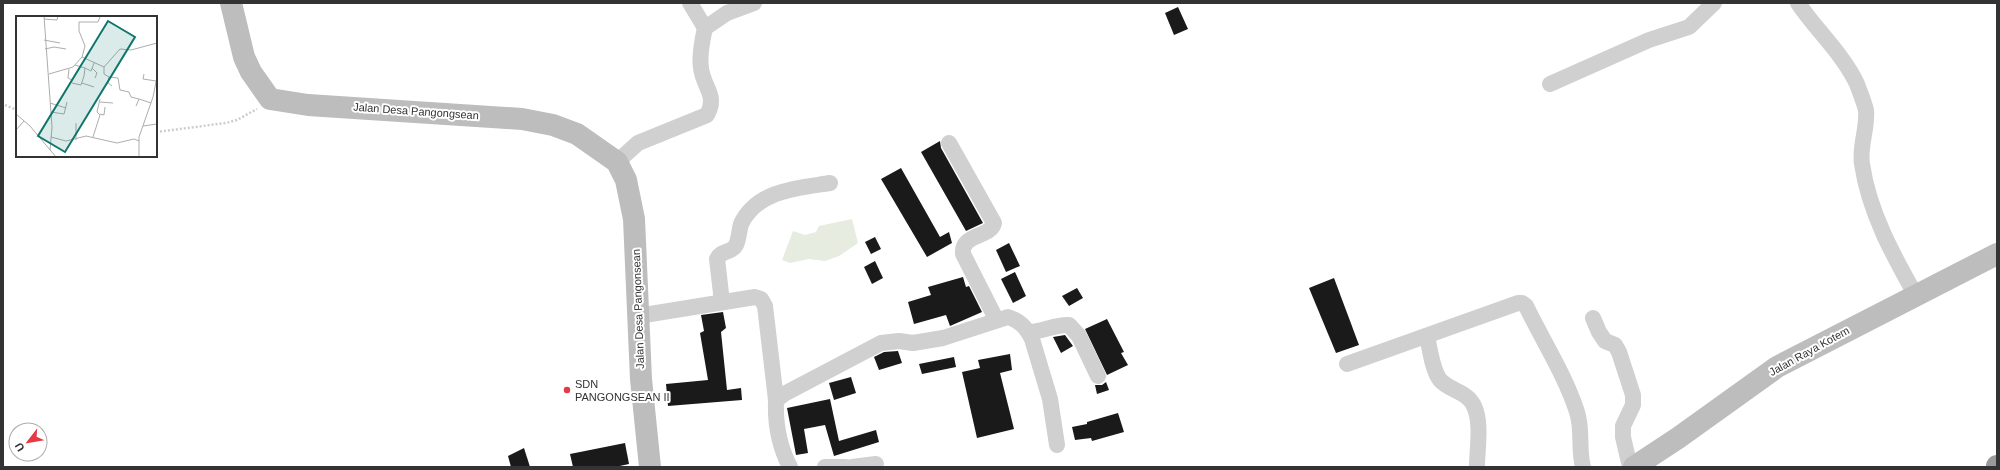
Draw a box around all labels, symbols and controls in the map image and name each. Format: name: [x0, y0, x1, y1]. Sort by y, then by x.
inset map: [16, 16, 157, 157]
street label: Jalan Desa Pangongsean: [353, 101, 479, 121]
street label: Jalan Desa Pangonsean: [630, 249, 646, 369]
street label: Jalan Raya Kotem: [1767, 324, 1851, 378]
place label: SDN PANGONGSEAN II: [575, 378, 670, 403]
marker: SDN PANGONGSEAN II: [562, 385, 572, 395]
north arrow: [8, 422, 48, 462]
text: U: [12, 441, 27, 454]

